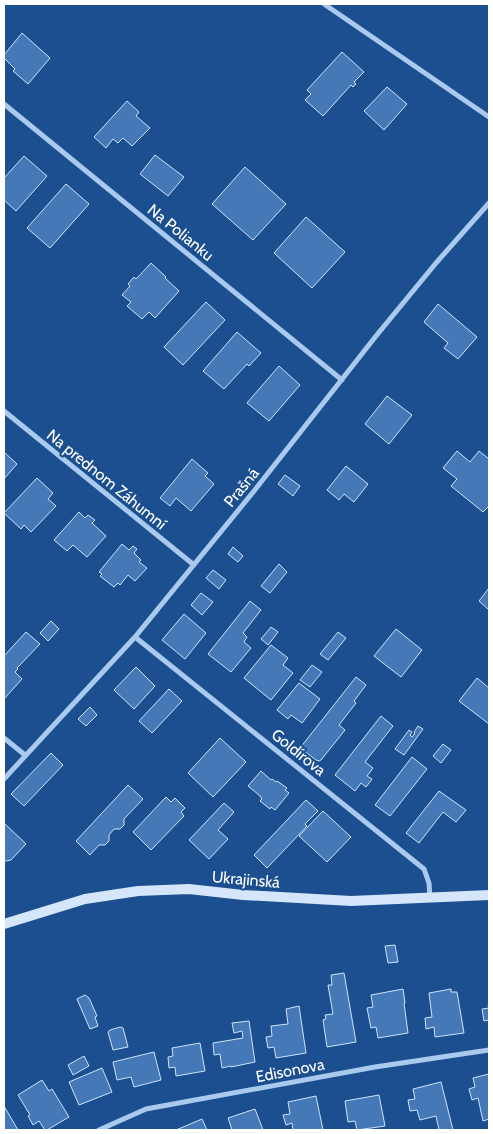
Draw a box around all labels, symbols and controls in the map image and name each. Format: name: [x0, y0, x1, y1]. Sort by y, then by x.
street label: Na Polianku: [144, 200, 218, 265]
street label: Na prednom Záhumní: [43, 425, 171, 534]
street label: Prašná: [220, 464, 263, 511]
street label: Goldírova: [268, 725, 330, 780]
street label: Ukrajinská: [211, 867, 281, 892]
street label: Edisonova: [254, 1054, 326, 1086]

